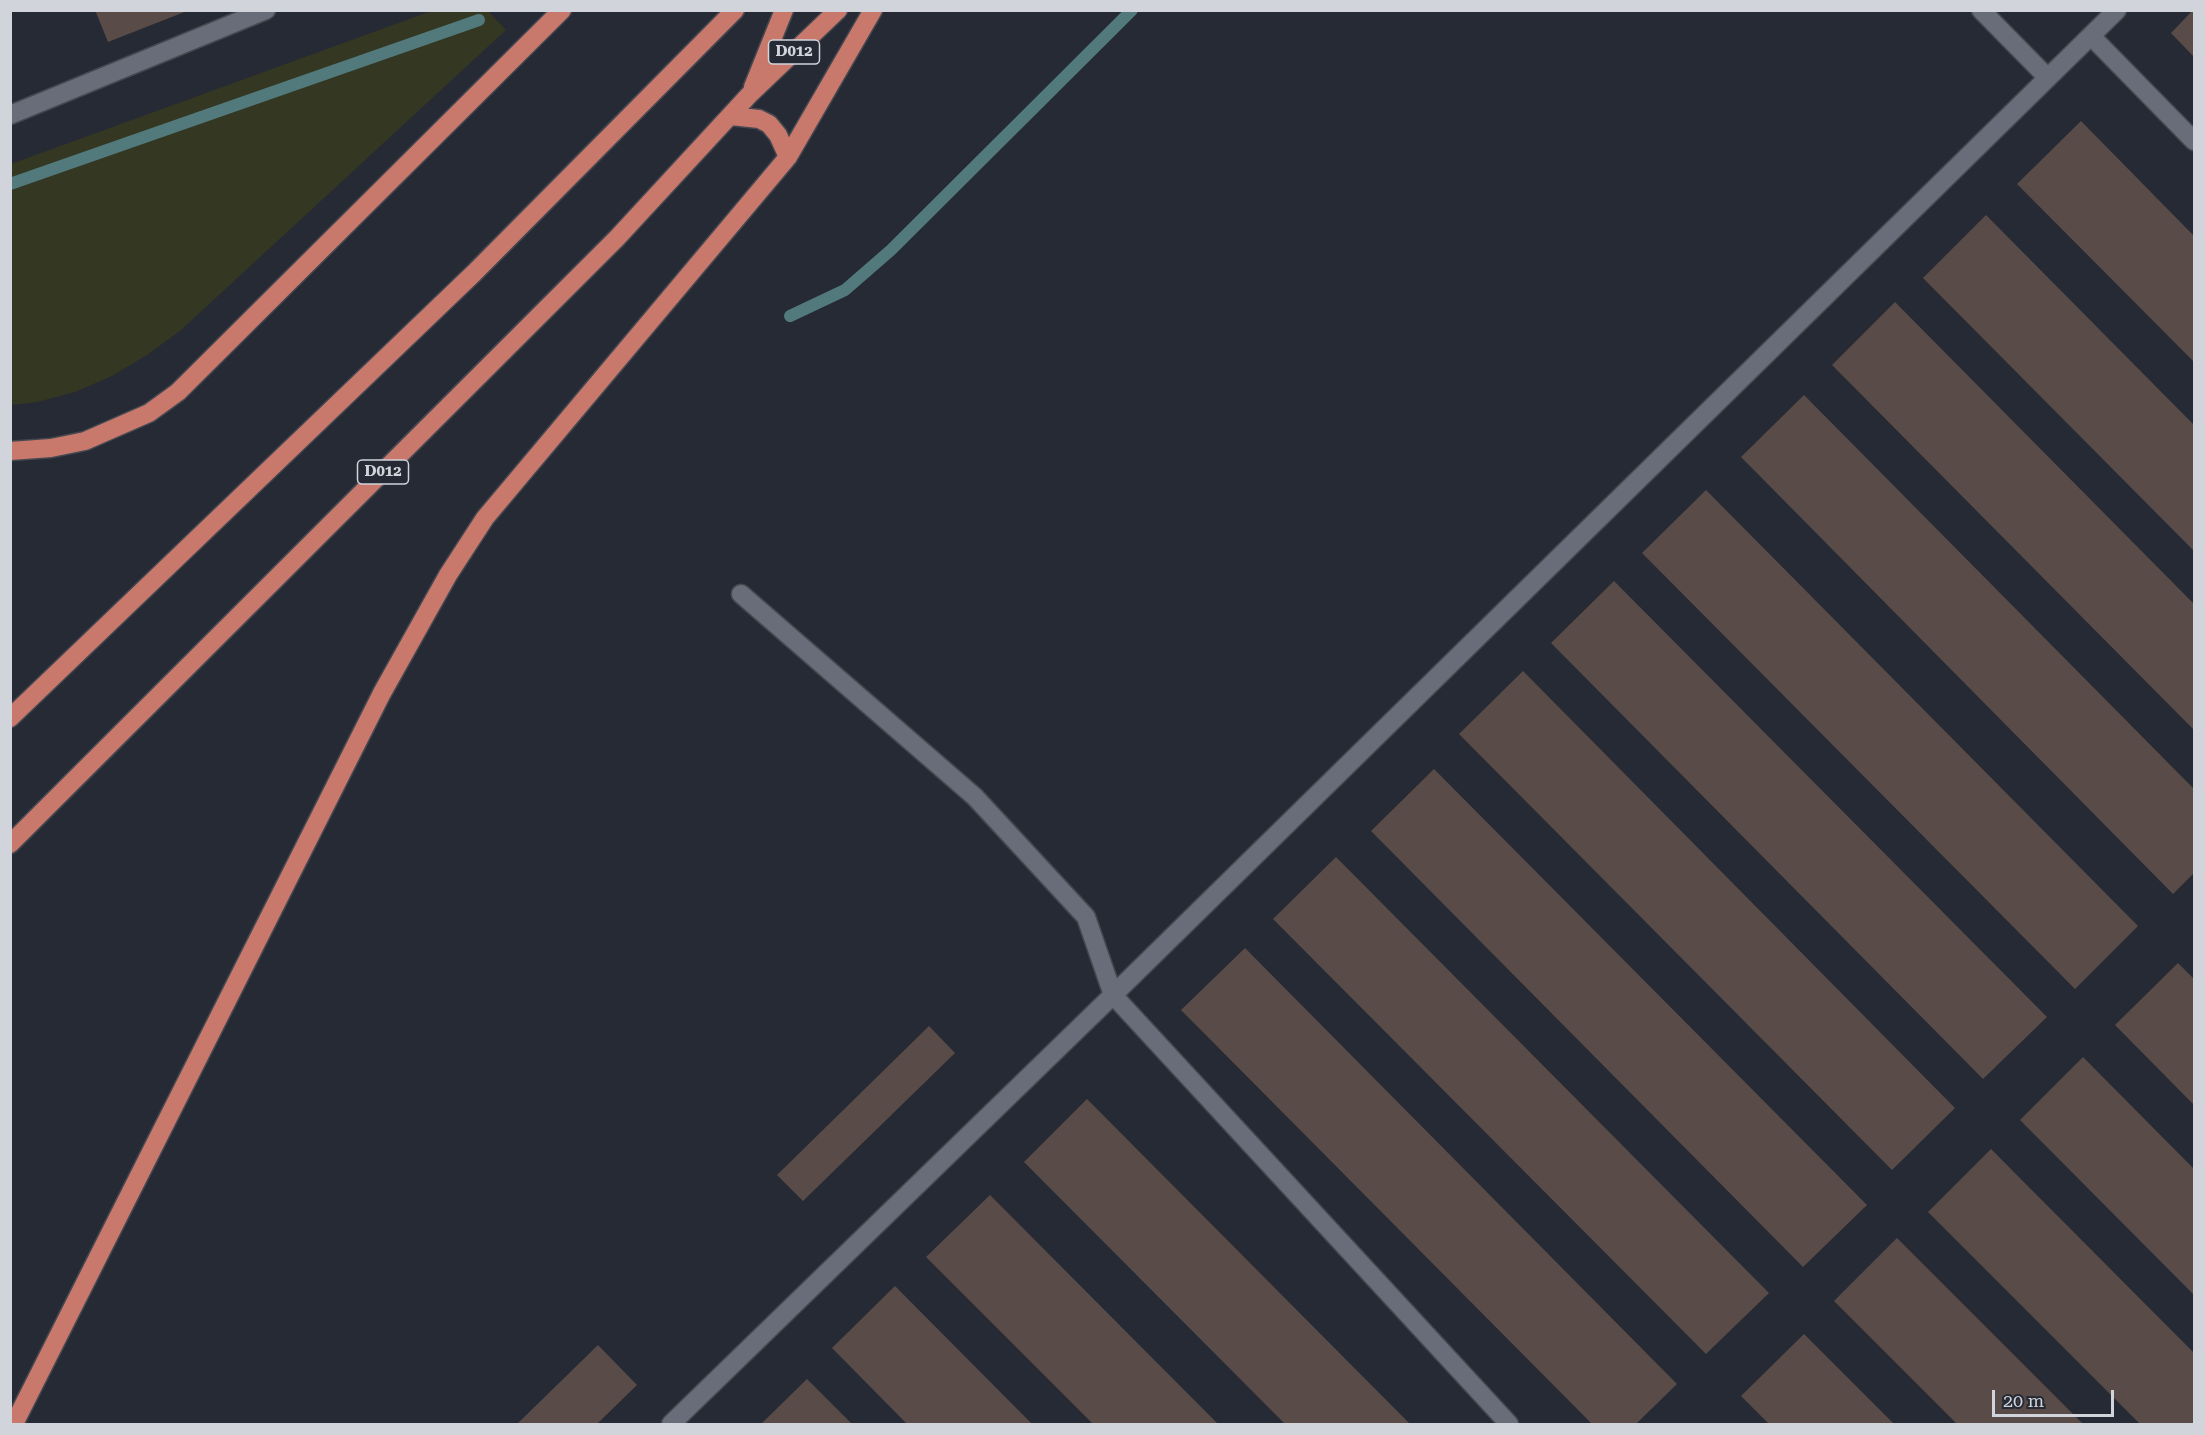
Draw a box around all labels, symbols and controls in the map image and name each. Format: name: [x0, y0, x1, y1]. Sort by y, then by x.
road number: D012: [768, 40, 820, 64]
road number: D012: [358, 460, 409, 484]
scale bar: [1995, 1378, 2116, 1416]
text: 20 m: [2003, 1390, 2044, 1411]

